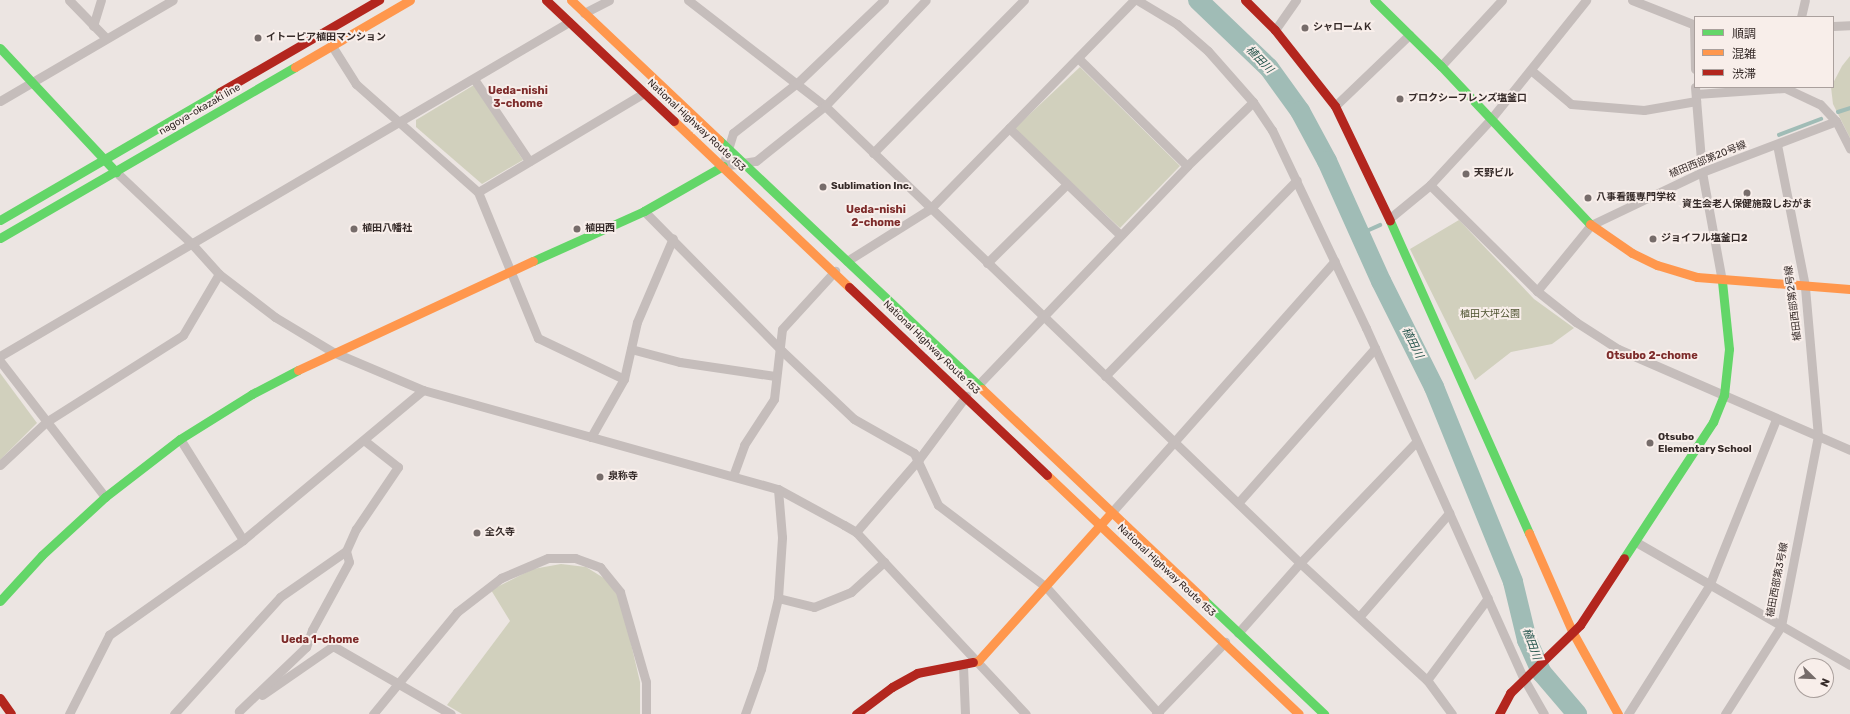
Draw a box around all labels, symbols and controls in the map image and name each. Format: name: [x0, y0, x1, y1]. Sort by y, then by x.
legend: [1694, 16, 1834, 88]
place label: シャロームＫ: [1313, 22, 1373, 34]
marker: シャロームＫ: [1300, 23, 1310, 33]
text: 順調: [1732, 27, 1756, 41]
place label: イトーピア植田マンション: [266, 32, 386, 44]
marker: イトーピア植田マンション: [253, 33, 263, 43]
water label: 植田川: [1243, 44, 1275, 76]
text: 混雑: [1732, 47, 1756, 61]
text: 渋滞: [1732, 67, 1756, 81]
street label: National Highway Route 153: [644, 77, 748, 175]
street label: nagoya-okazaki line: [157, 82, 243, 138]
district label: Ueda-nishi 3-chome: [488, 85, 548, 111]
place label: プロクシーフレンズ塩釜口: [1408, 93, 1528, 105]
marker: プロクシーフレンズ塩釜口: [1395, 94, 1405, 104]
street label: 植田西部第20号線: [1668, 139, 1748, 181]
place label: 天野ビル: [1474, 168, 1514, 180]
marker: 天野ビル: [1461, 169, 1471, 179]
place label: Sublimation Inc.: [831, 181, 912, 193]
marker: Sublimation Inc.: [818, 182, 828, 192]
marker: 資生会老人保健施設しおがま: [1742, 188, 1752, 198]
place label: 八事看護専門学校: [1596, 192, 1676, 204]
marker: 八事看護専門学校: [1583, 193, 1593, 203]
place label: 資生会老人保健施設しおがま: [1682, 199, 1812, 211]
district label: Ueda-nishi 2-chome: [846, 204, 906, 230]
place label: 植田八幡社: [362, 223, 412, 235]
place label: 植田西: [585, 223, 615, 235]
marker: 植田八幡社: [349, 224, 359, 234]
marker: 植田西: [572, 224, 582, 234]
place label: ジョイフル塩釜口2: [1661, 233, 1747, 245]
marker: ジョイフル塩釜口2: [1648, 234, 1658, 244]
street label: 植田西部第2号線: [1783, 265, 1805, 341]
street label: National Highway Route 153: [880, 298, 982, 398]
park label: 植田大坪公園: [1460, 309, 1520, 321]
water label: 植田川: [1399, 325, 1425, 361]
district label: Otsubo 2-chome: [1606, 349, 1698, 363]
place label: Otsubo Elementary School: [1658, 431, 1752, 454]
marker: Otsubo Elementary School: [1645, 438, 1655, 448]
place label: 泉称寺: [608, 471, 638, 483]
marker: 泉称寺: [595, 472, 605, 482]
street label: National Highway Route 153: [1114, 522, 1218, 620]
place label: 全久寺: [485, 527, 515, 539]
marker: 全久寺: [472, 528, 482, 538]
street label: 植田西部第3号線: [1765, 542, 1791, 618]
water label: 植田川: [1519, 626, 1543, 662]
district label: Ueda 1-chome: [281, 633, 359, 647]
north arrow: [1794, 658, 1834, 698]
text: N: [1817, 676, 1832, 689]

